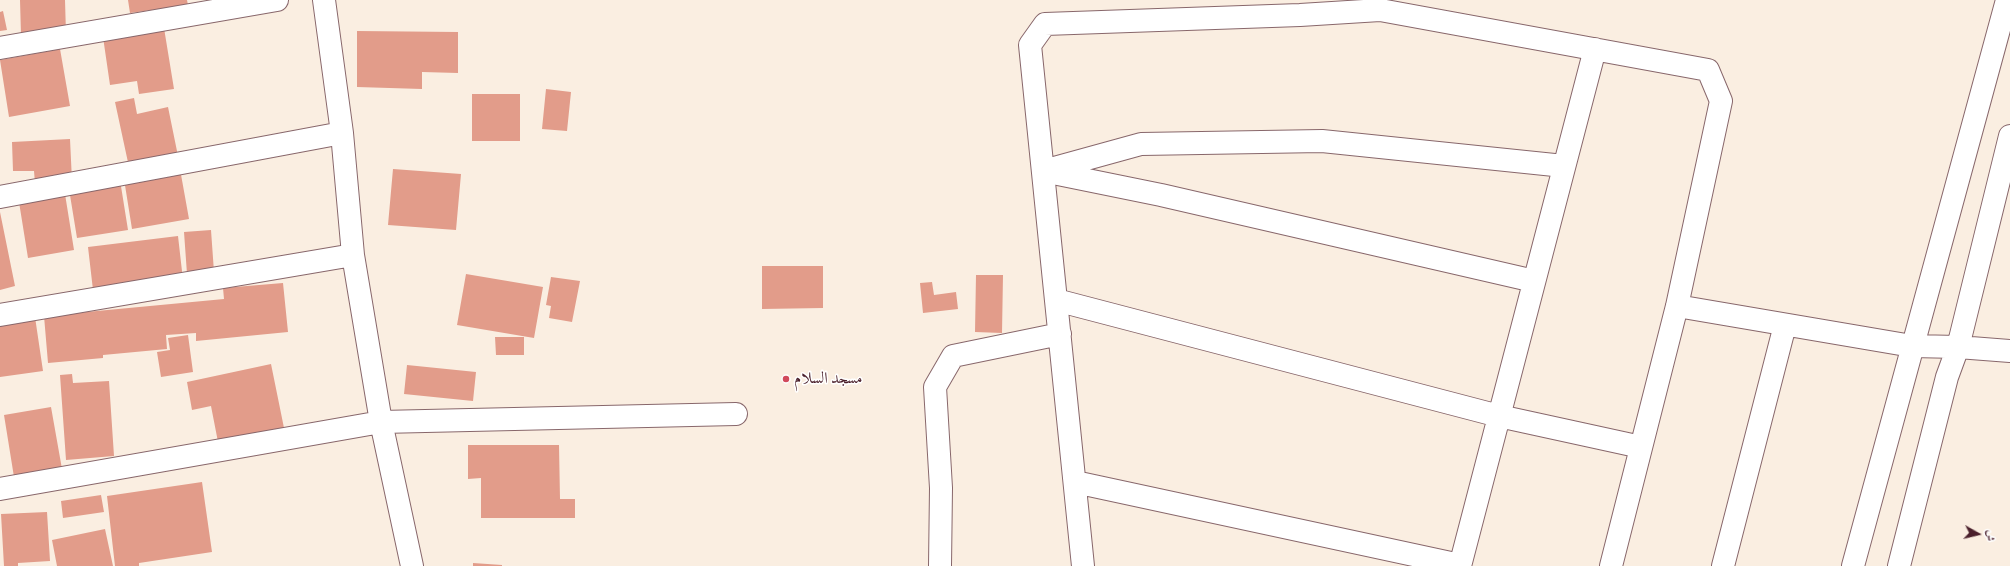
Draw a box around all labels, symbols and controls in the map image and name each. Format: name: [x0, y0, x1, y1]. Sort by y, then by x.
place label: مسجد السلام: [794, 369, 862, 389]
marker: مسجد السلام: [781, 374, 791, 384]
north arrow: [1958, 514, 1998, 554]
text: ش: [1983, 529, 1998, 542]

